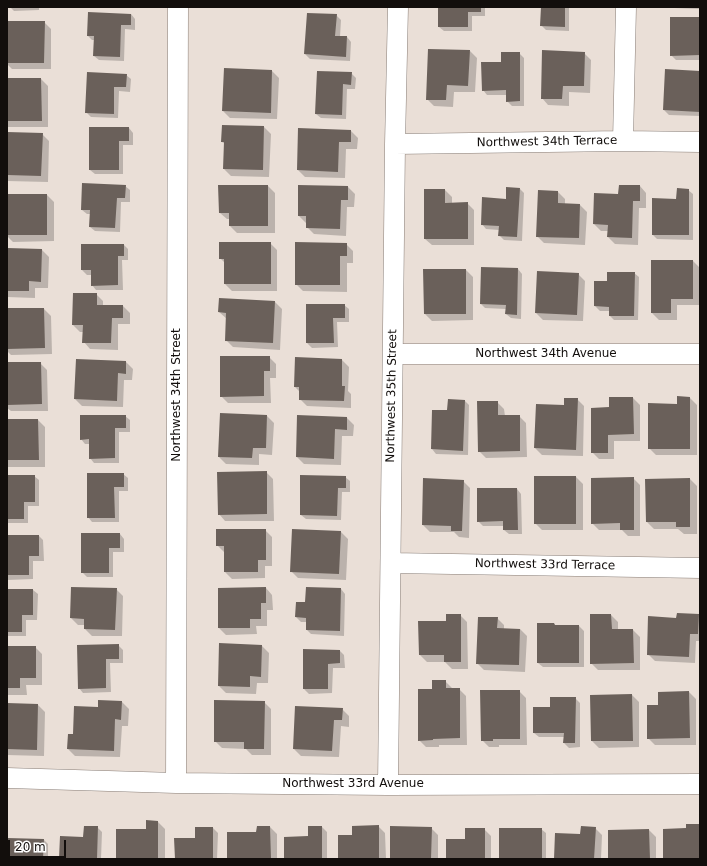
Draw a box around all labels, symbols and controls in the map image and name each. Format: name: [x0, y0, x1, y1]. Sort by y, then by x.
street label: Northwest 34th Terrace: [477, 134, 617, 150]
street label: Northwest 34th Street: [170, 328, 184, 462]
street label: Northwest 35th Street: [384, 329, 400, 463]
street label: Northwest 34th Avenue: [475, 347, 617, 361]
street label: Northwest 33rd Terrace: [475, 557, 615, 573]
street label: Northwest 33rd Avenue: [282, 777, 424, 791]
scale bar: [10, 832, 68, 858]
text: 20 m: [15, 840, 46, 854]

